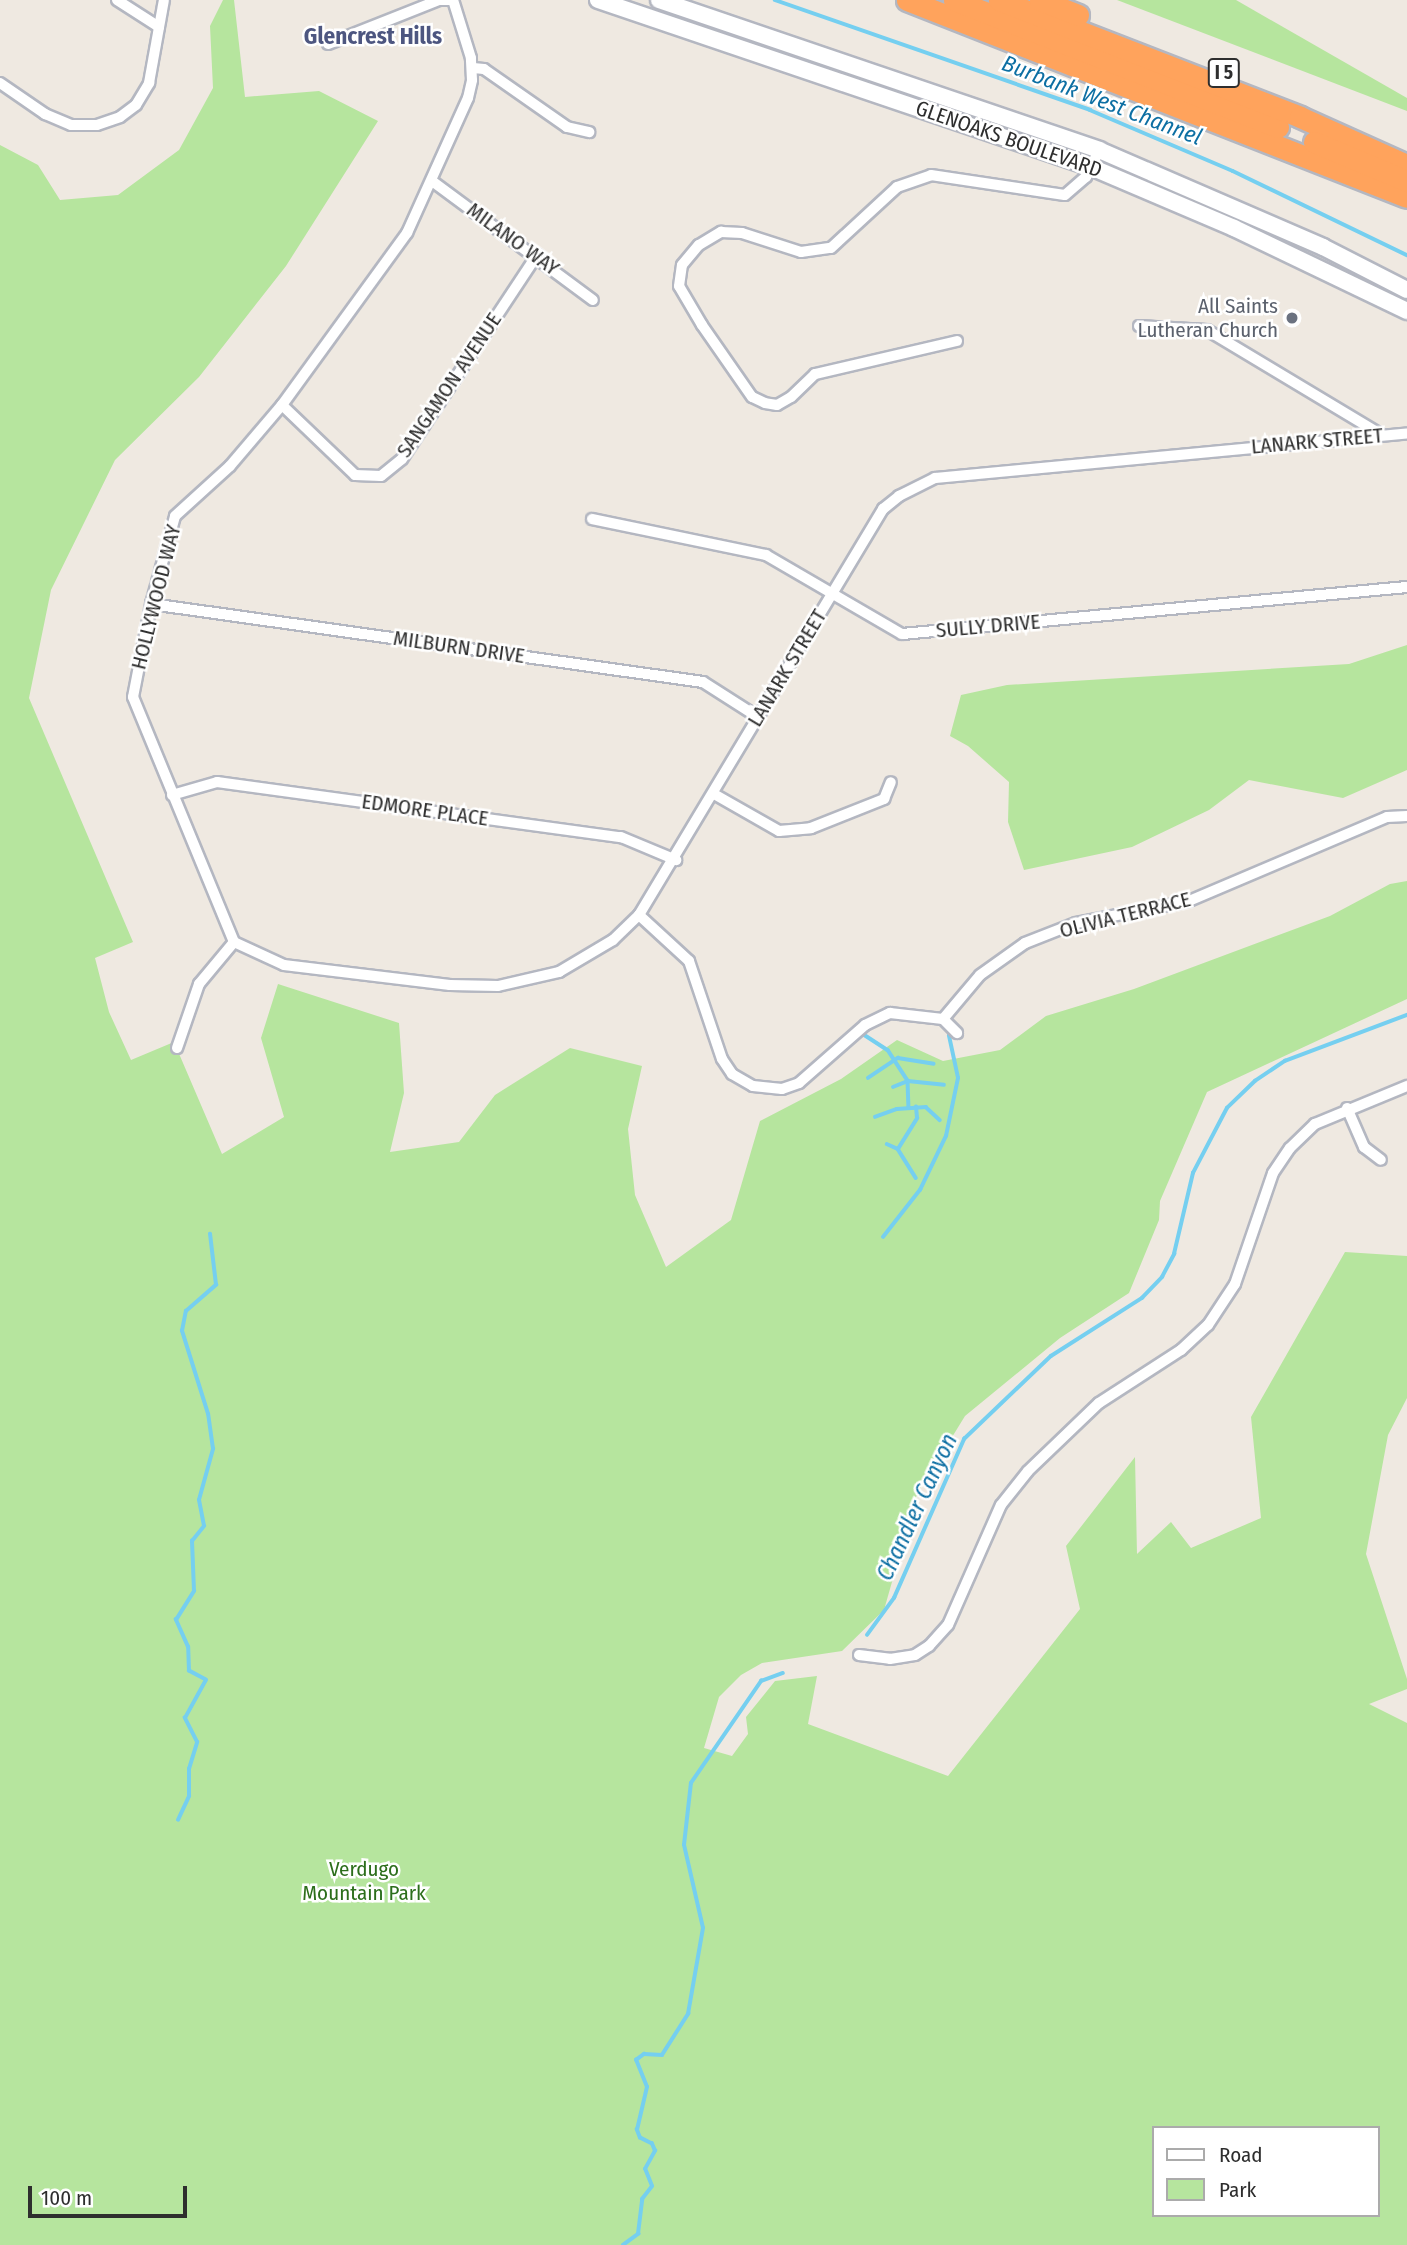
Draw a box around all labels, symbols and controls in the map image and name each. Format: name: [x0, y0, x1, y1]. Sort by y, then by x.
district label: Glencrest Hills: [304, 22, 442, 50]
water label: Burbank West Channel: [998, 49, 1206, 151]
road number: I 5: [1206, 58, 1242, 88]
street label: GLENOAKS BOULEVARD: [912, 95, 1106, 183]
street label: MILANO WAY: [462, 197, 564, 281]
place label: All Saints Lutheran Church: [1137, 293, 1278, 343]
street label: SANGAMON AVENUE: [391, 308, 507, 462]
marker: All Saints Lutheran Church: [1284, 310, 1300, 326]
street label: LANARK STREET: [1250, 423, 1384, 459]
street label: HOLLYWOOD WAY: [126, 522, 186, 672]
street label: LANARK STREET: [742, 605, 832, 731]
street label: SULLY DRIVE: [935, 609, 1041, 643]
street label: MILBURN DRIVE: [392, 625, 526, 669]
street label: EDMORE PLACE: [360, 789, 490, 831]
street label: OLIVIA TERRACE: [1057, 887, 1193, 943]
water label: Chandler Canyon: [871, 1429, 963, 1585]
park label: Verdugo Mountain Park: [302, 1856, 426, 1906]
legend: [1152, 2126, 1379, 2217]
text: Road: [1219, 2142, 1263, 2168]
scale bar: [32, 2172, 191, 2216]
text: Park: [1219, 2177, 1256, 2203]
text: 100 m: [41, 2185, 92, 2211]

